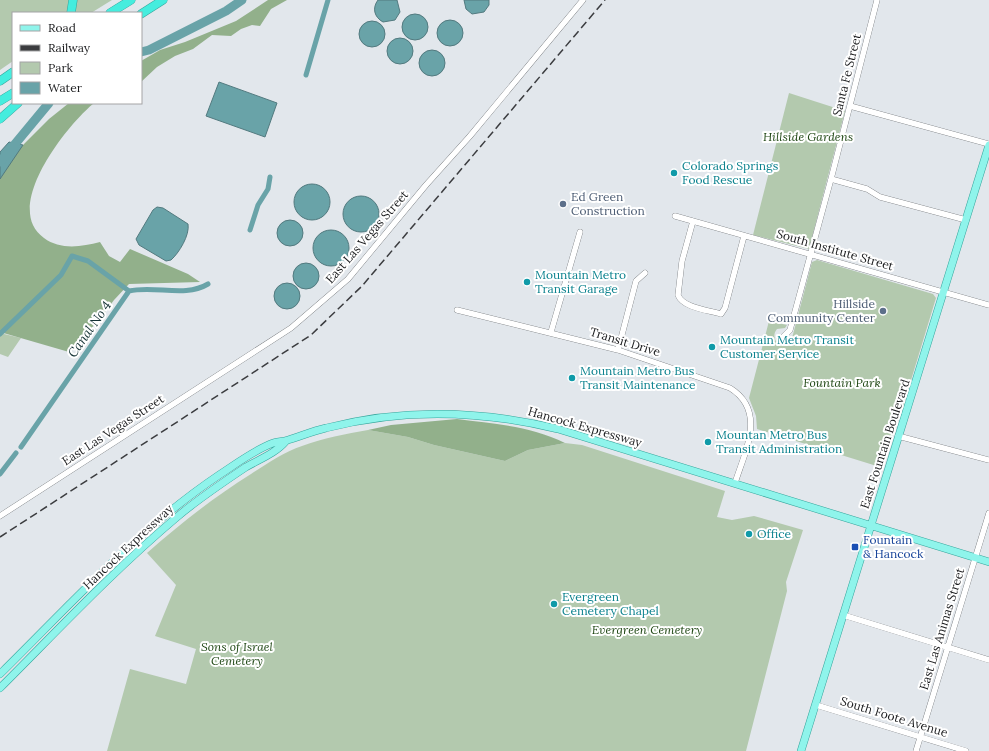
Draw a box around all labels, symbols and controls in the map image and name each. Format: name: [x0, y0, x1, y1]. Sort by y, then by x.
legend: [12, 12, 142, 104]
text: Road: [48, 20, 76, 35]
street label: Santa Fe Street: [829, 32, 864, 118]
text: Railway: [48, 40, 91, 55]
text: Park: [48, 60, 74, 75]
text: Water: [48, 80, 83, 95]
park label: Hillside Gardens: [763, 129, 853, 144]
place label: Colorado Springs Food Rescue: [682, 158, 779, 187]
marker: Colorado Springs Food Rescue: [669, 168, 679, 178]
street label: East Las Vegas Street: [322, 187, 411, 286]
place label: Ed Green Construction: [571, 189, 645, 218]
marker: Ed Green Construction: [558, 199, 568, 209]
street label: South Institute Street: [775, 226, 896, 274]
place label: Mountain Metro Transit Garage: [535, 267, 626, 296]
marker: Mountain Metro Transit Garage: [522, 277, 532, 287]
place label: Hillside Community Center: [768, 296, 876, 325]
water label: Canal No 4: [64, 298, 115, 361]
marker: Hillside Community Center: [878, 306, 888, 316]
street label: Transit Drive: [588, 324, 663, 360]
place label: Mountain Metro Transit Customer Service: [720, 332, 854, 361]
marker: Mountain Metro Transit Customer Service: [707, 342, 717, 352]
place label: Mountain Metro Bus Transit Maintenance: [580, 363, 696, 392]
marker: Mountain Metro Bus Transit Maintenance: [567, 373, 577, 383]
park label: Fountain Park: [803, 375, 881, 390]
street label: East Fountain Boulevard: [857, 377, 913, 510]
street label: East Las Vegas Street: [59, 391, 167, 468]
street label: Hancock Expressway: [527, 403, 644, 450]
place label: Mountan Metro Bus Transit Administration: [716, 427, 842, 456]
marker: Mountan Metro Bus Transit Administration: [703, 437, 713, 447]
street label: Hancock Expressway: [80, 501, 176, 592]
place label: Office: [757, 526, 792, 541]
marker: Office: [744, 529, 754, 539]
place label: Fountain & Hancock: [863, 532, 924, 561]
marker: Fountain & Hancock: [850, 542, 860, 552]
street label: East Las Animas Street: [916, 566, 967, 692]
place label: Evergreen Cemetery Chapel: [562, 589, 659, 618]
marker: Evergreen Cemetery Chapel: [549, 599, 559, 609]
park label: Evergreen Cemetery: [592, 622, 702, 637]
park label: Sons of Israel Cemetery: [201, 639, 274, 668]
street label: South Foote Avenue: [839, 693, 950, 740]

